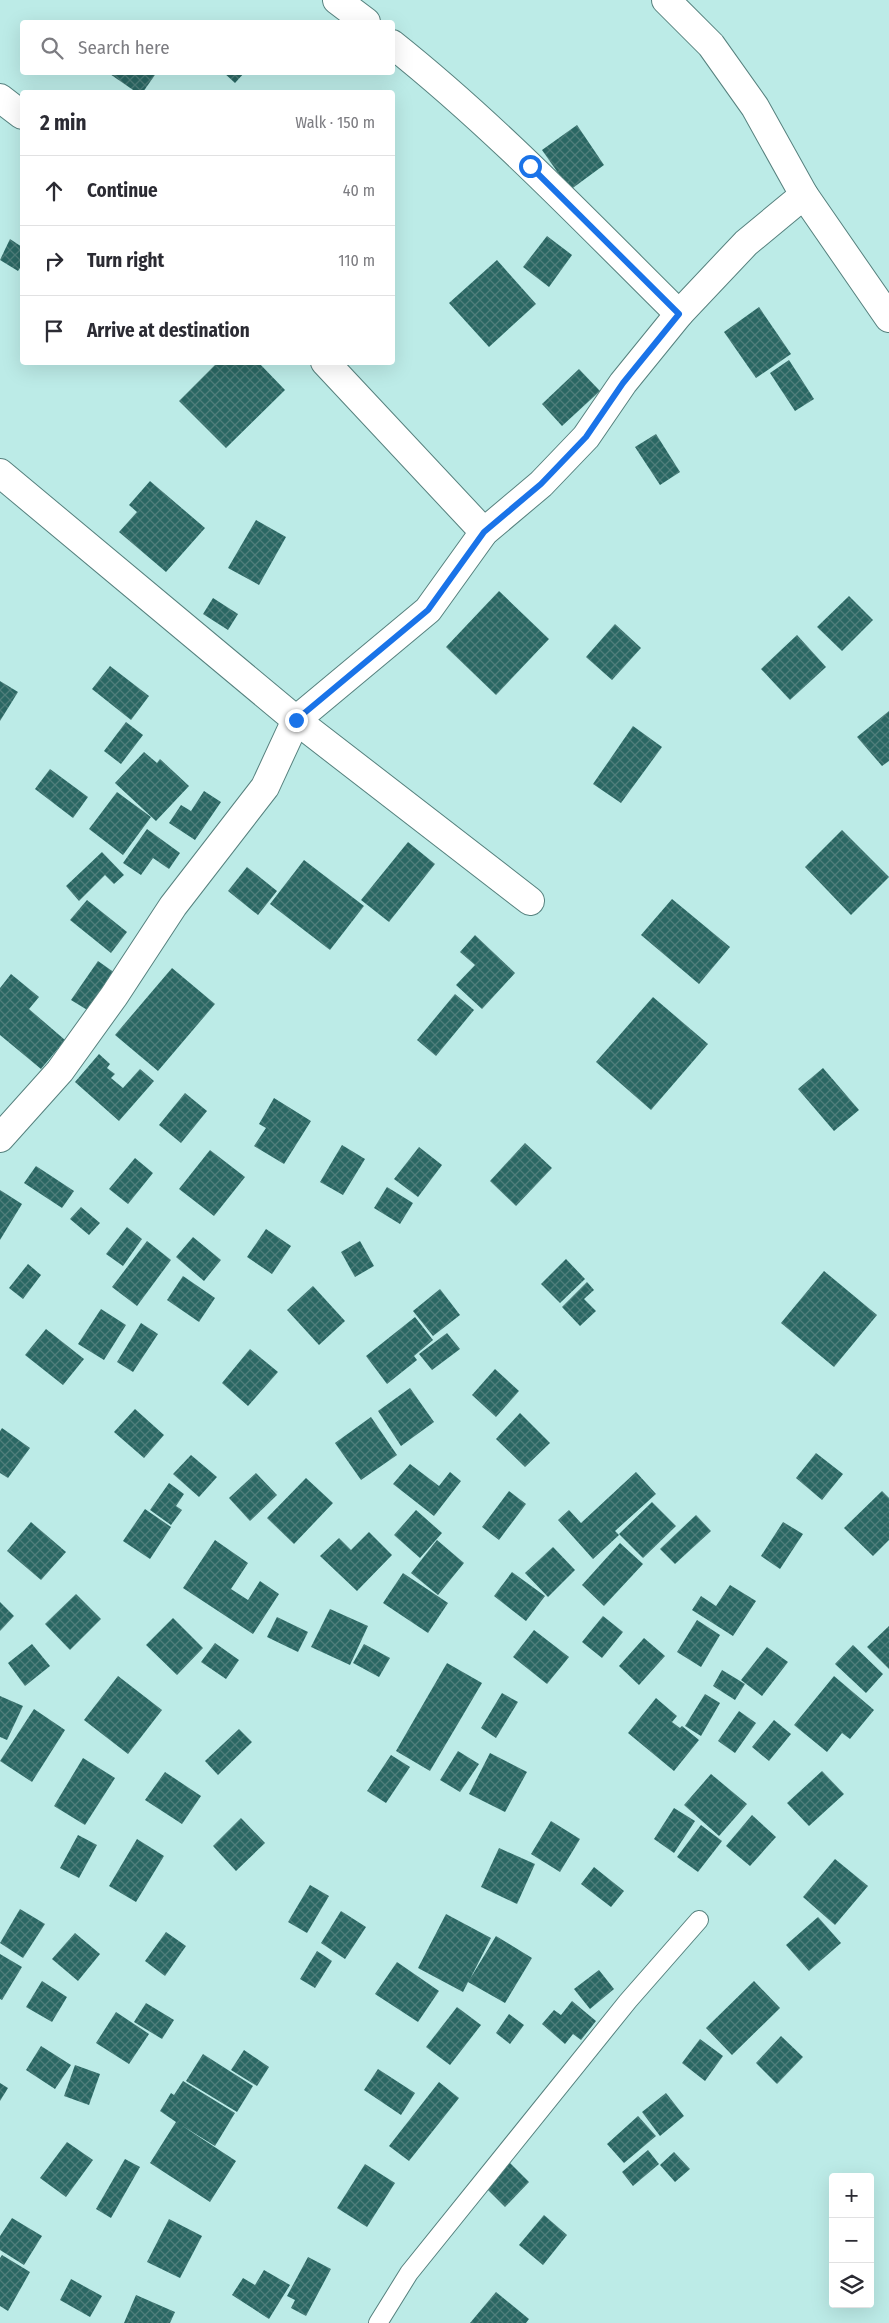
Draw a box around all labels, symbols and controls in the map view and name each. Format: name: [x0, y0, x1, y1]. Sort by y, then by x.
search box: [20, 20, 395, 75]
icon: search: [38, 34, 66, 62]
text: Search here: [78, 36, 170, 59]
text: 2 min: [40, 110, 87, 136]
text: Walk · 150 m: [295, 113, 375, 132]
route start: [519, 155, 542, 178]
icon: ahead: [40, 177, 68, 205]
text: Continue: [87, 179, 158, 202]
text: 40 m: [343, 181, 375, 200]
icon: right: [40, 247, 68, 275]
text: Turn right: [87, 249, 164, 272]
text: 110 m: [338, 251, 375, 270]
icon: arrive: [40, 317, 68, 345]
text: Arrive at destination: [87, 319, 250, 342]
route end: [285, 709, 308, 732]
map controls: [829, 2173, 874, 2308]
button: +: [829, 2173, 874, 2218]
button: −: [829, 2218, 874, 2263]
button: layers: [829, 2263, 874, 2308]

